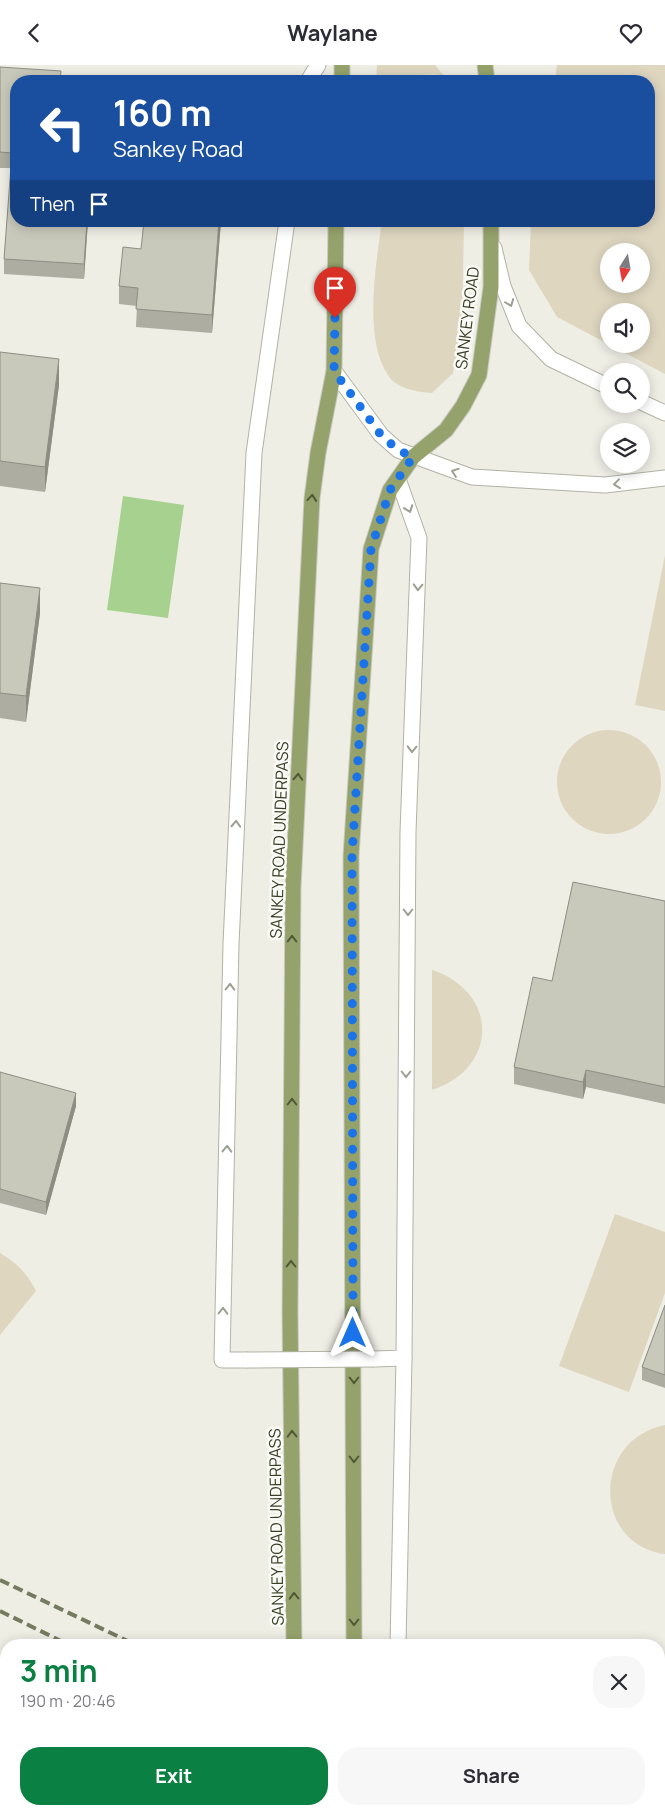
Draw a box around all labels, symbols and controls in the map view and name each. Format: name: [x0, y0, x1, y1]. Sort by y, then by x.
text: Waylane: [287, 18, 378, 48]
icon: back: [20, 19, 48, 47]
icon: heart: [617, 19, 645, 47]
text: 160 m: [113, 89, 212, 137]
icon: left: [30, 95, 95, 160]
text: Sankey Road: [113, 134, 243, 164]
icon: arrive: [85, 190, 113, 218]
text: Then: [30, 191, 75, 217]
north arrow: [600, 243, 650, 293]
map controls: [600, 243, 650, 473]
street label: SANKEY ROAD: [450, 265, 484, 371]
pin: [314, 267, 356, 318]
icon: arrive: [321, 274, 349, 302]
one-way arrow: [504, 298, 514, 306]
button: sound: [600, 303, 650, 353]
button: search: [600, 363, 650, 413]
button: layers: [600, 423, 650, 473]
one-way arrow: [452, 467, 460, 477]
one-way arrow: [612, 478, 620, 489]
one-way arrow: [307, 494, 318, 502]
one-way arrow: [403, 504, 413, 513]
one-way arrow: [412, 583, 423, 591]
street label: SANKEY ROAD UNDERPASS: [265, 741, 293, 939]
one-way arrow: [406, 745, 417, 753]
one-way arrow: [293, 773, 304, 781]
one-way arrow: [231, 820, 242, 828]
one-way arrow: [403, 908, 413, 916]
one-way arrow: [287, 935, 297, 942]
one-way arrow: [225, 982, 235, 990]
one-way arrow: [401, 1070, 412, 1078]
one-way arrow: [286, 1097, 297, 1105]
one-way arrow: [221, 1145, 232, 1153]
one-way arrow: [286, 1260, 296, 1268]
position arrow: [326, 1306, 378, 1358]
one-way arrow: [218, 1307, 228, 1315]
one-way arrow: [349, 1376, 359, 1384]
street label: SANKEY ROAD UNDERPASS: [263, 1428, 289, 1626]
one-way arrow: [287, 1430, 297, 1438]
one-way arrow: [349, 1456, 359, 1464]
one-way arrow: [289, 1592, 299, 1600]
one-way arrow: [349, 1618, 359, 1626]
text: 3 min: [20, 1650, 98, 1691]
button: close: [593, 1656, 645, 1708]
text: 190 m · 20:46: [20, 1690, 116, 1712]
button: Exit: [20, 1747, 328, 1805]
button: Share: [338, 1747, 645, 1805]

